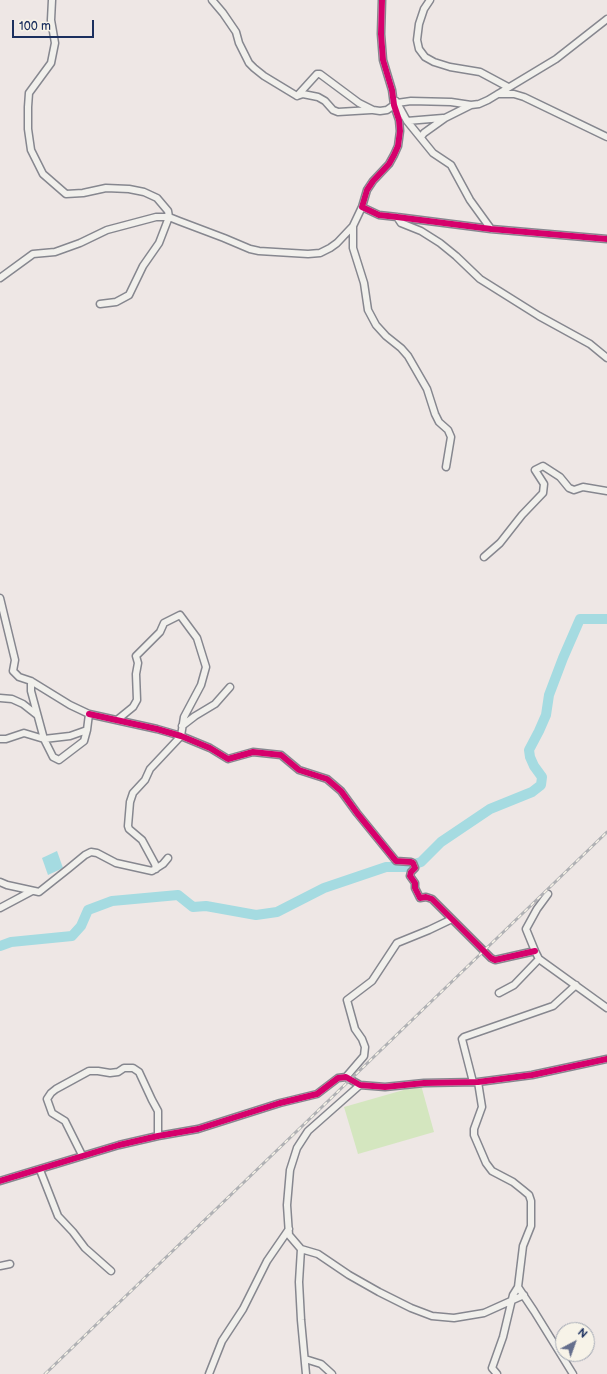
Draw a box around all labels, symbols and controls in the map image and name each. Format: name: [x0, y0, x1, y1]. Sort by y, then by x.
scale bar: [14, 12, 96, 38]
text: 100 m: [19, 19, 51, 34]
north arrow: [555, 1322, 595, 1362]
text: N: [575, 1326, 590, 1341]

